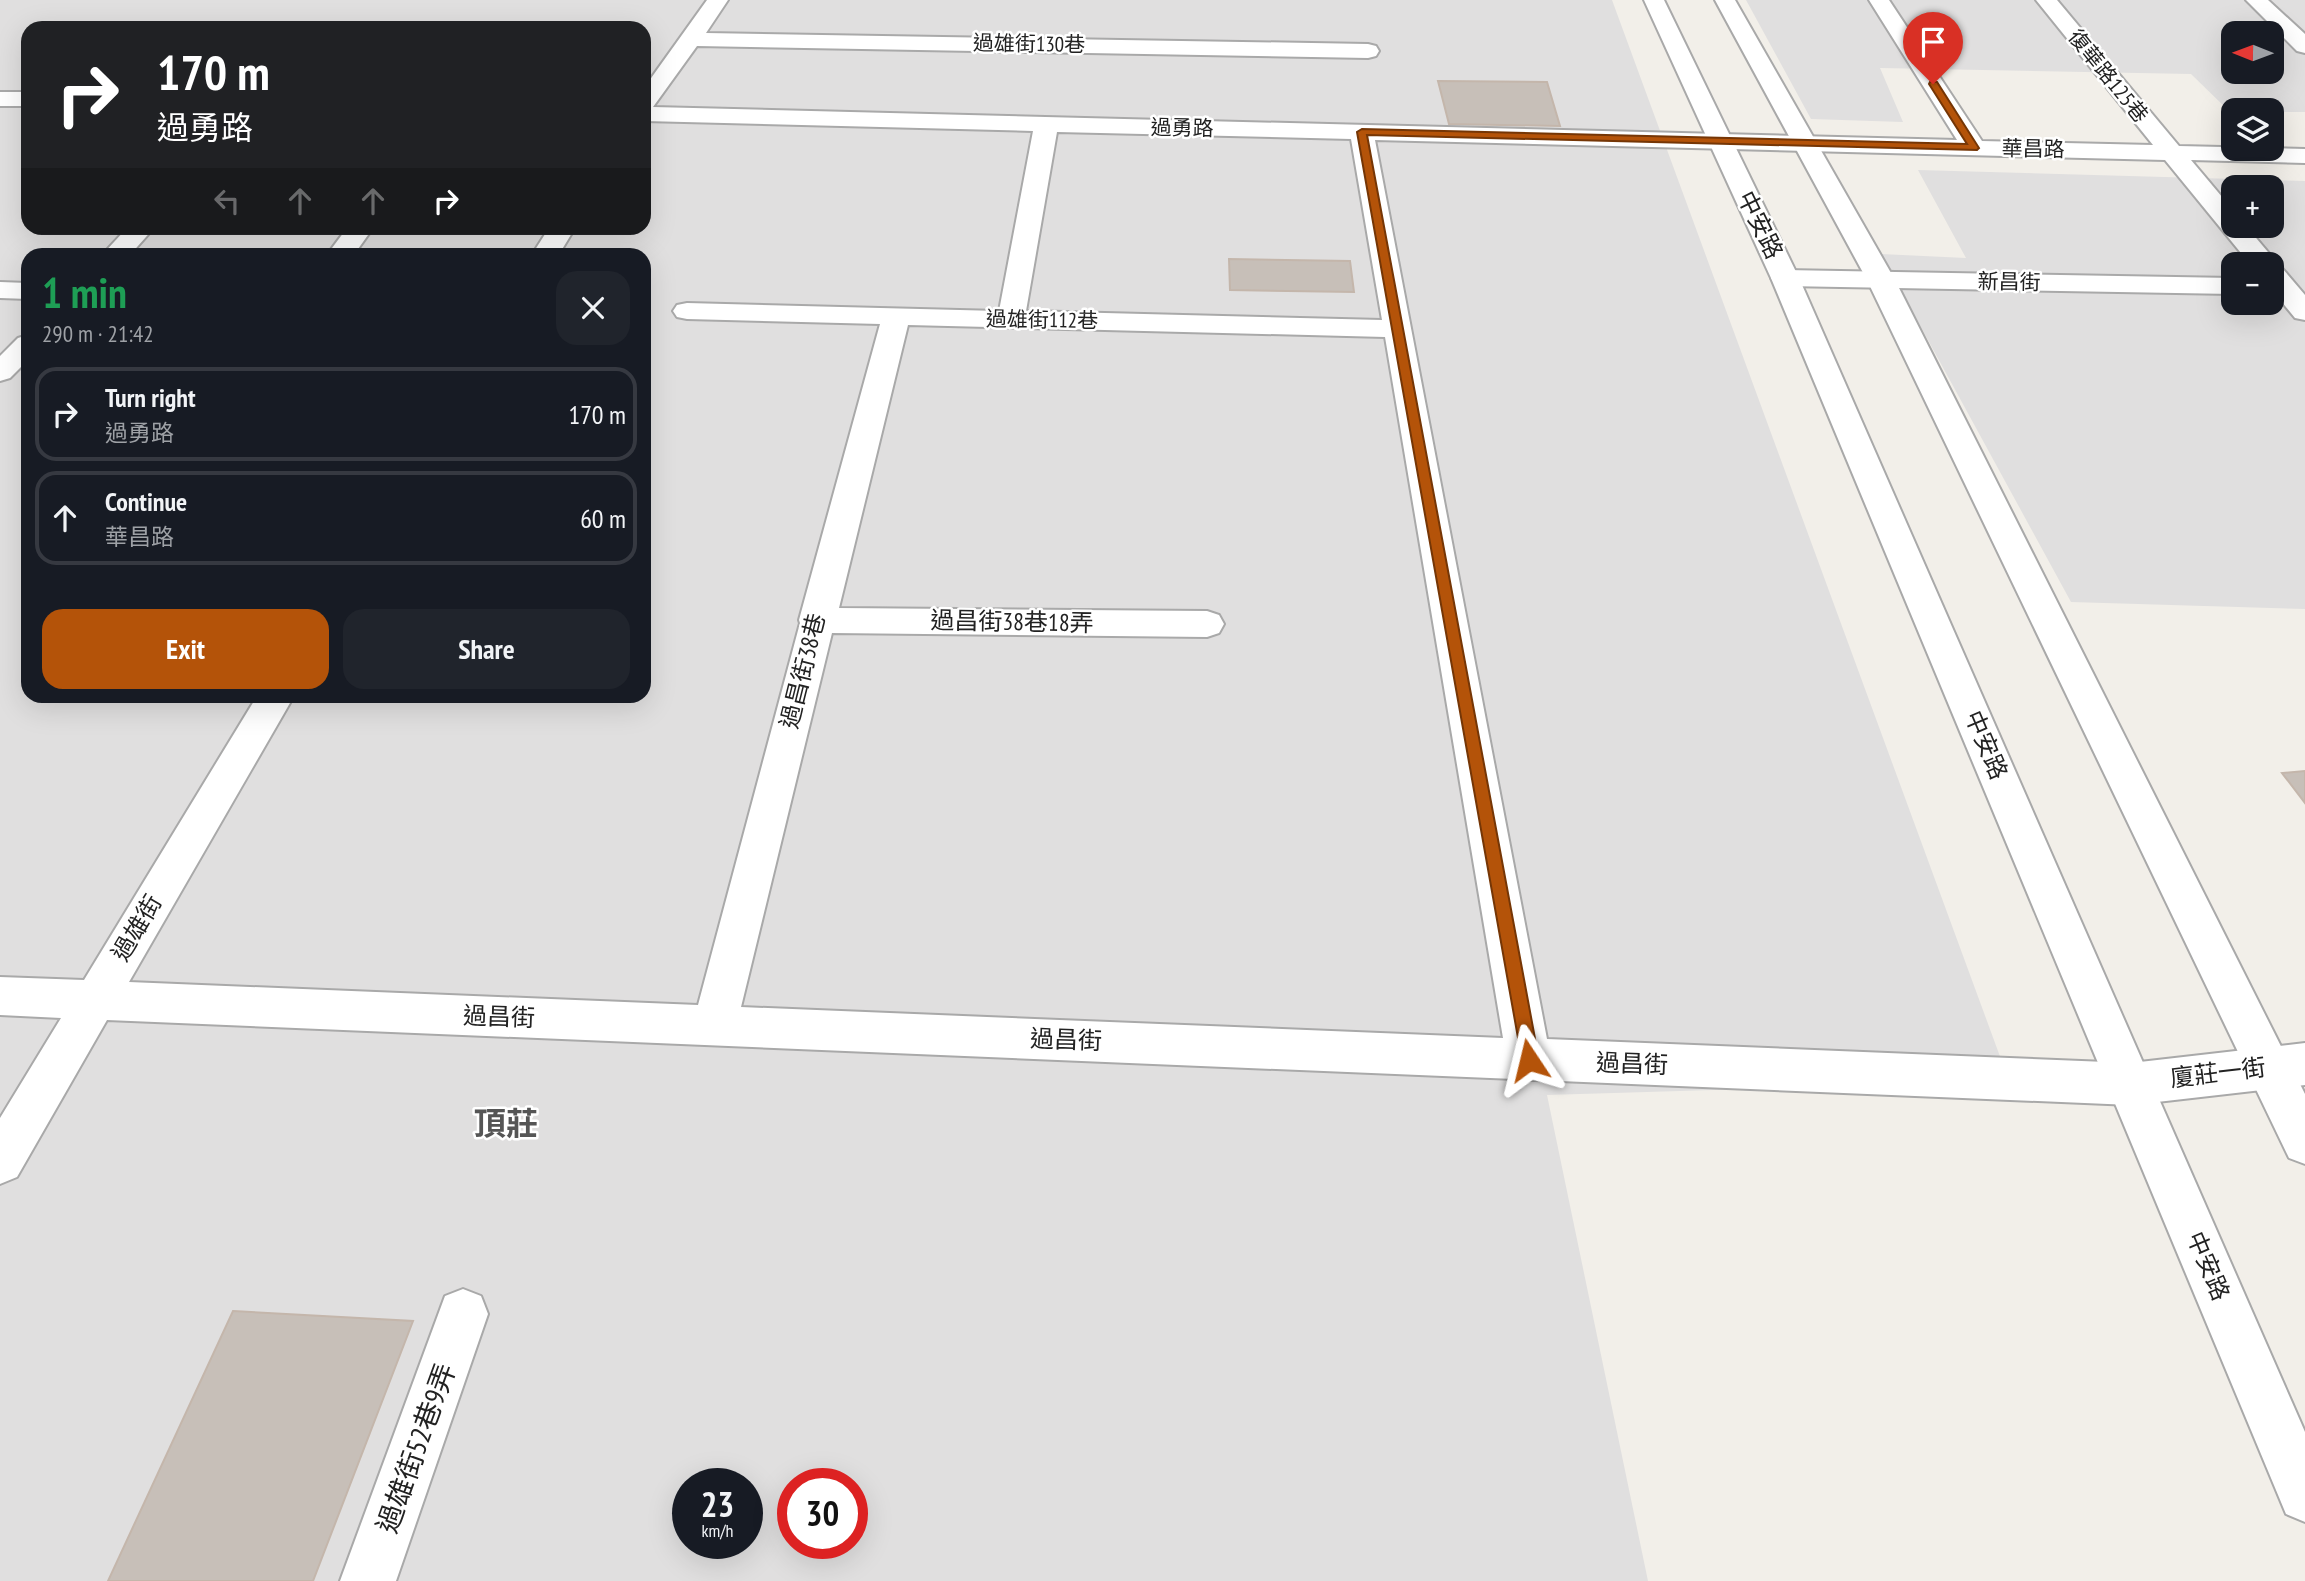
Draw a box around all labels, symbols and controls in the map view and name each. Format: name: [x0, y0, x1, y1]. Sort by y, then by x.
pin: [1903, 12.0, 1963, 84]
north arrow: [2221, 21, 2284, 84]
map controls: [2221, 21, 2284, 315]
icon: arrive: [1914, 23, 1952, 61]
street label: 復華路125巷: [2063, 24, 2154, 128]
street label: 過雄街130巷: [973, 29, 1085, 58]
text: 170 m: [157, 40, 270, 104]
icon: right: [42, 49, 133, 140]
button: layers: [2221, 98, 2284, 161]
text: 過勇路: [157, 106, 253, 148]
street label: 過勇路: [1150, 113, 1214, 142]
street label: 華昌路: [2001, 134, 2065, 163]
button: +: [2221, 175, 2284, 238]
icon: left: [208, 182, 246, 220]
icon: ahead: [281, 182, 319, 220]
icon: ahead: [354, 182, 392, 220]
icon: right: [427, 182, 465, 220]
street label: 中安路: [1731, 186, 1790, 264]
button: −: [2221, 252, 2284, 315]
text: 1 min: [42, 265, 127, 320]
street label: 新昌街: [1977, 267, 2041, 296]
button: close: [556, 271, 630, 345]
street label: 過雄街112巷: [986, 305, 1098, 334]
text: 290 m · 21:42: [42, 319, 154, 348]
text: Turn right: [105, 381, 196, 414]
icon: right: [46, 395, 84, 433]
text: 170 m: [568, 398, 626, 431]
text: 過勇路: [105, 418, 174, 447]
text: Continue: [105, 485, 187, 518]
icon: ahead: [46, 499, 84, 537]
text: 60 m: [580, 502, 626, 535]
text: 華昌路: [105, 522, 174, 551]
street label: 過昌街38巷18弄: [930, 605, 1094, 638]
button: Exit: [42, 609, 329, 689]
button: Share: [343, 609, 630, 689]
street label: 過昌街38巷: [773, 610, 832, 732]
street label: 中安路: [1958, 706, 2015, 784]
street label: 過雄街: [105, 889, 168, 967]
street label: 過昌街: [462, 1000, 536, 1033]
street label: 過昌街: [1029, 1023, 1103, 1056]
position arrow: [1492, 1023, 1566, 1097]
street label: 過昌街: [1595, 1047, 1669, 1080]
street label: 廈莊一街: [2168, 1051, 2267, 1094]
district label: 頂莊: [474, 1102, 538, 1144]
street label: 中安路: [2180, 1227, 2237, 1305]
street label: 過雄街52巷9弄: [368, 1358, 463, 1538]
speed limit sign: 30: [777, 1468, 868, 1559]
text: 23: [701, 1481, 734, 1527]
text: km/h: [702, 1519, 733, 1542]

